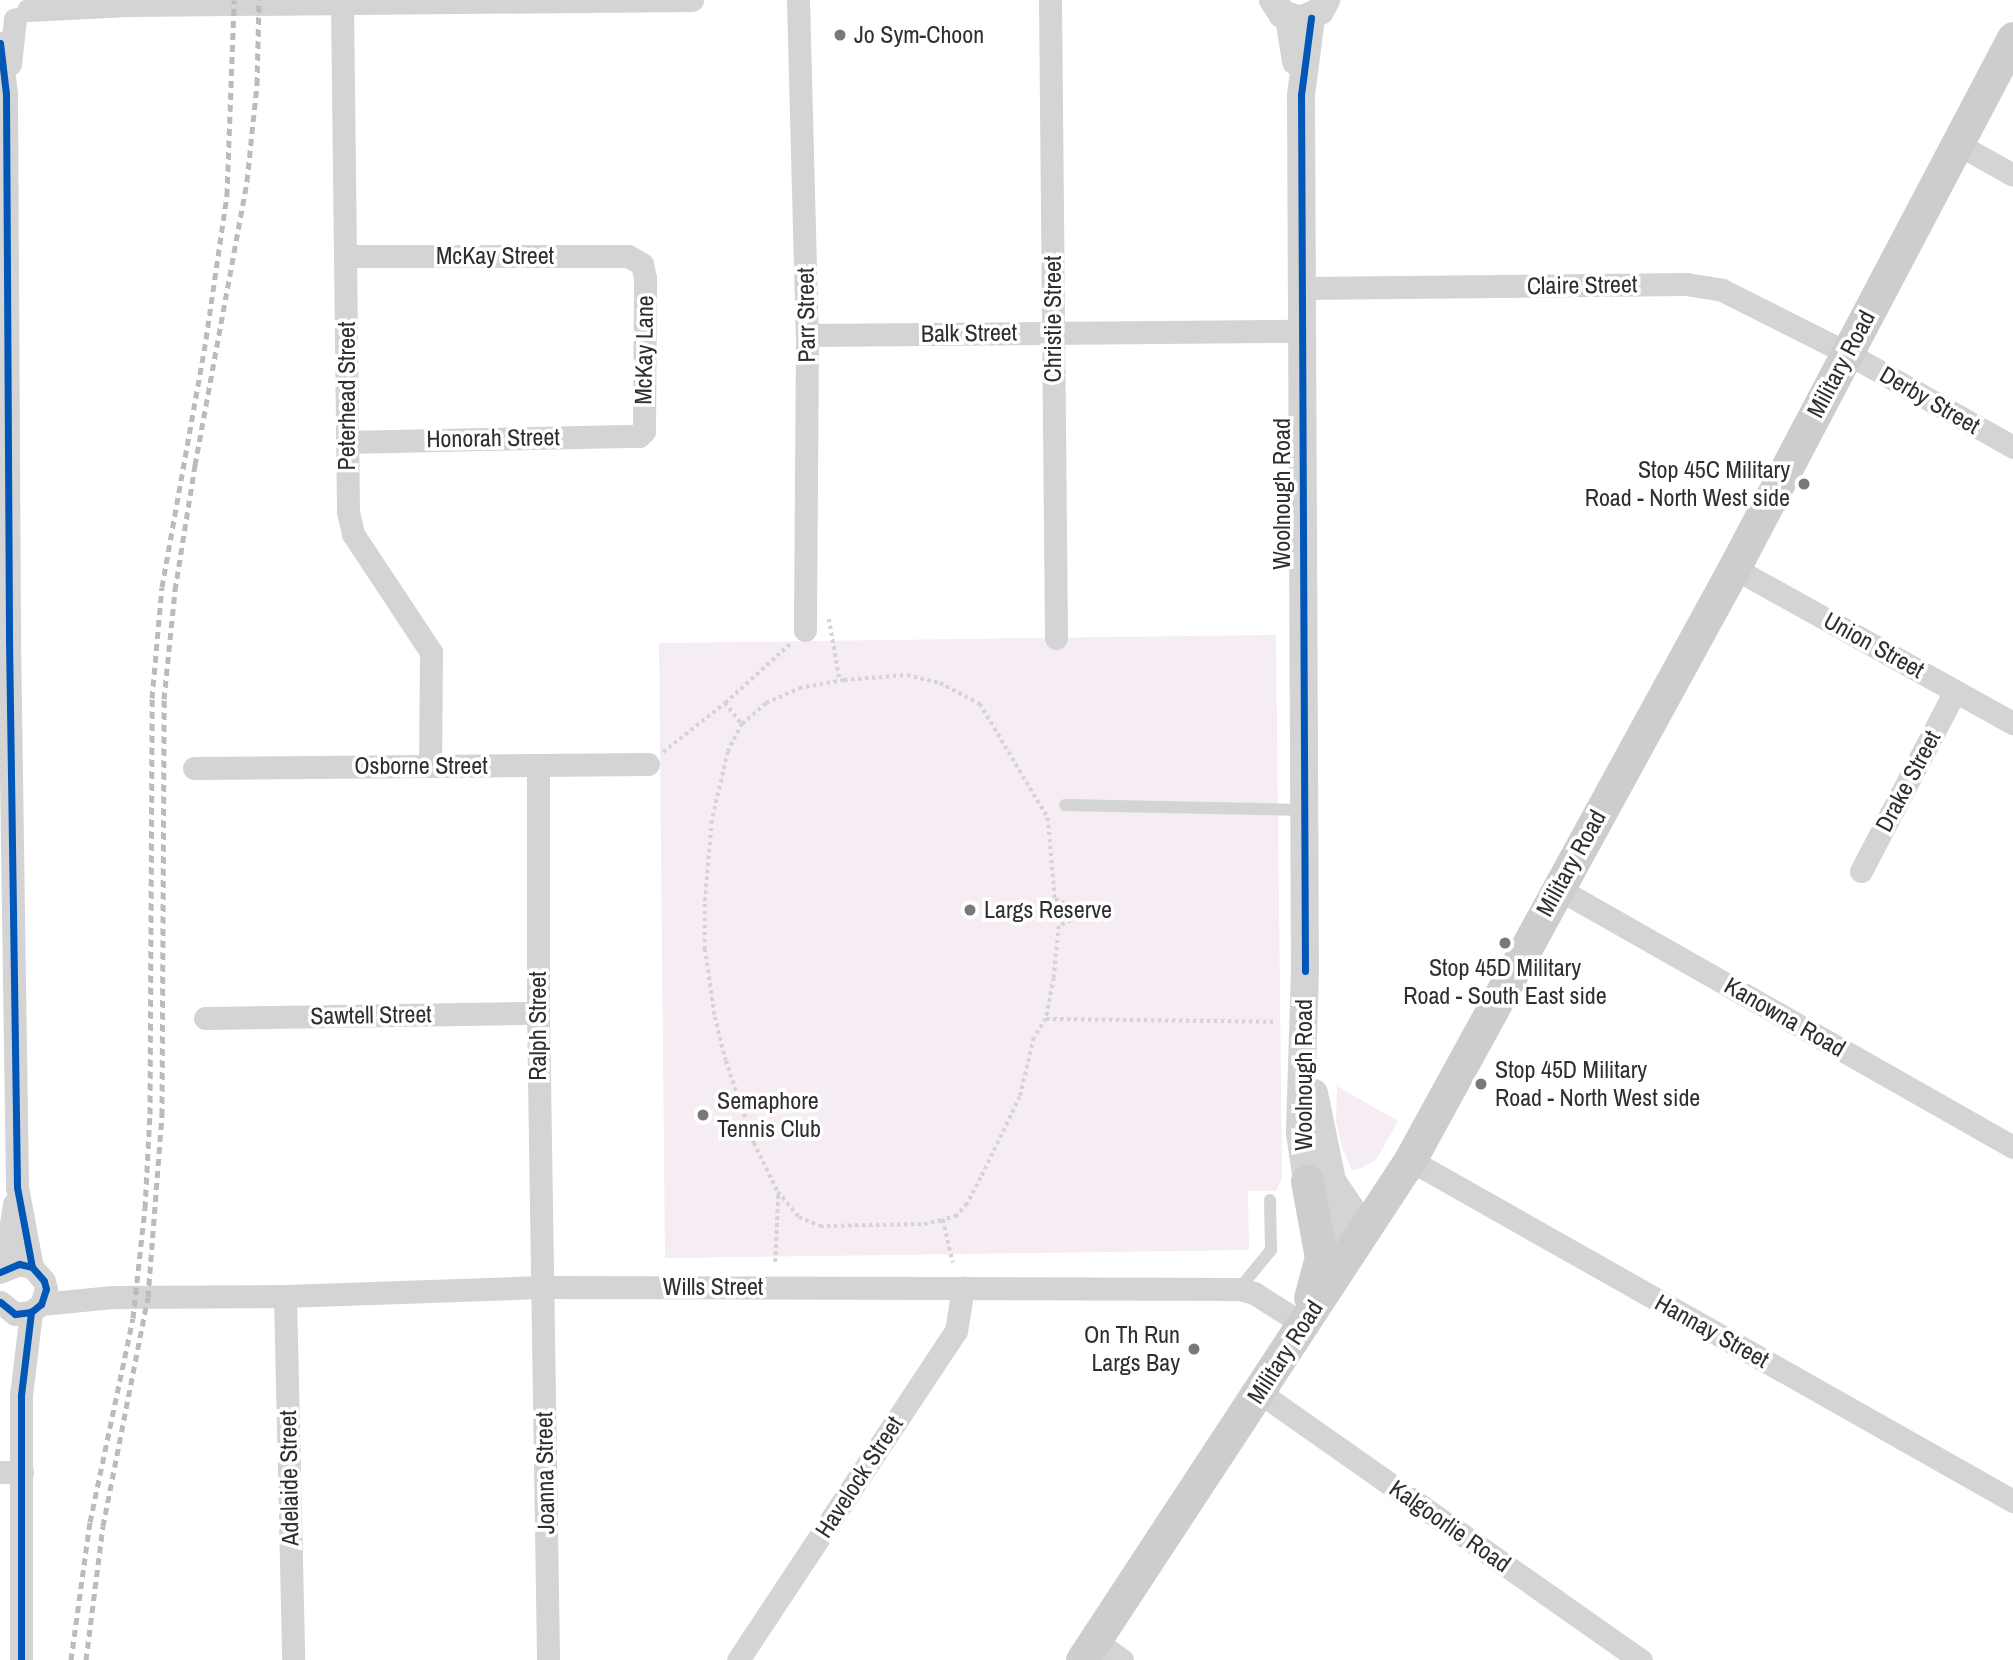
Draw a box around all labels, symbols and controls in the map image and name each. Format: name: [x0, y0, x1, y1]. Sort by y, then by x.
place label: Jo Sym-Choon: [854, 21, 984, 49]
marker: Jo Sym-Choon: [832, 27, 848, 43]
street label: McKay Street: [436, 242, 554, 270]
street label: Christie Street: [1039, 256, 1067, 382]
street label: Parr Street: [791, 267, 821, 363]
street label: Claire Street: [1527, 270, 1637, 300]
street label: McKay Lane: [629, 295, 659, 405]
street label: Military Road: [1801, 306, 1881, 422]
street label: Balk Street: [921, 318, 1017, 348]
street label: Peterhead Street: [333, 322, 361, 470]
street label: Derby Street: [1875, 360, 1985, 440]
street label: Woolnough Road: [1268, 418, 1296, 570]
street label: Honorah Street: [426, 422, 560, 454]
place label: Stop 45C Military Road - North West side: [1585, 456, 1790, 512]
marker: Stop 45C Military Road - North West side: [1796, 476, 1812, 492]
street label: Union Street: [1819, 606, 1929, 684]
street label: Drake Street: [1869, 725, 1947, 837]
street label: Osborne Street: [354, 752, 488, 780]
street label: Military Road: [1530, 805, 1612, 921]
place label: Largs Reserve: [984, 896, 1112, 924]
marker: Largs Reserve: [962, 902, 978, 918]
marker: Stop 45D Military Road - South East side: [1497, 935, 1513, 951]
place label: Stop 45D Military Road - South East side: [1403, 954, 1607, 1010]
street label: Ralph Street: [524, 971, 552, 1081]
street label: Kanowna Road: [1720, 971, 1850, 1063]
street label: Woolnough Road: [1290, 999, 1318, 1151]
street label: Sawtell Street: [310, 1000, 432, 1030]
place label: Stop 45D Military Road - North West side: [1495, 1056, 1700, 1112]
marker: Stop 45D Military Road - North West side: [1473, 1076, 1489, 1092]
place label: Semaphore Tennis Club: [717, 1087, 821, 1143]
marker: Semaphore Tennis Club: [695, 1107, 711, 1123]
street label: Wills Street: [663, 1273, 763, 1301]
street label: Hannay Street: [1650, 1288, 1774, 1374]
street label: Military Road: [1241, 1295, 1329, 1409]
place label: On Th Run Largs Bay: [1084, 1321, 1180, 1377]
marker: On Th Run Largs Bay: [1186, 1341, 1202, 1357]
street label: Adelaide Street: [273, 1410, 305, 1546]
street label: Joanna Street: [530, 1411, 560, 1535]
street label: Havelock Street: [809, 1411, 909, 1543]
street label: Kalgoorlie Road: [1384, 1474, 1516, 1578]

